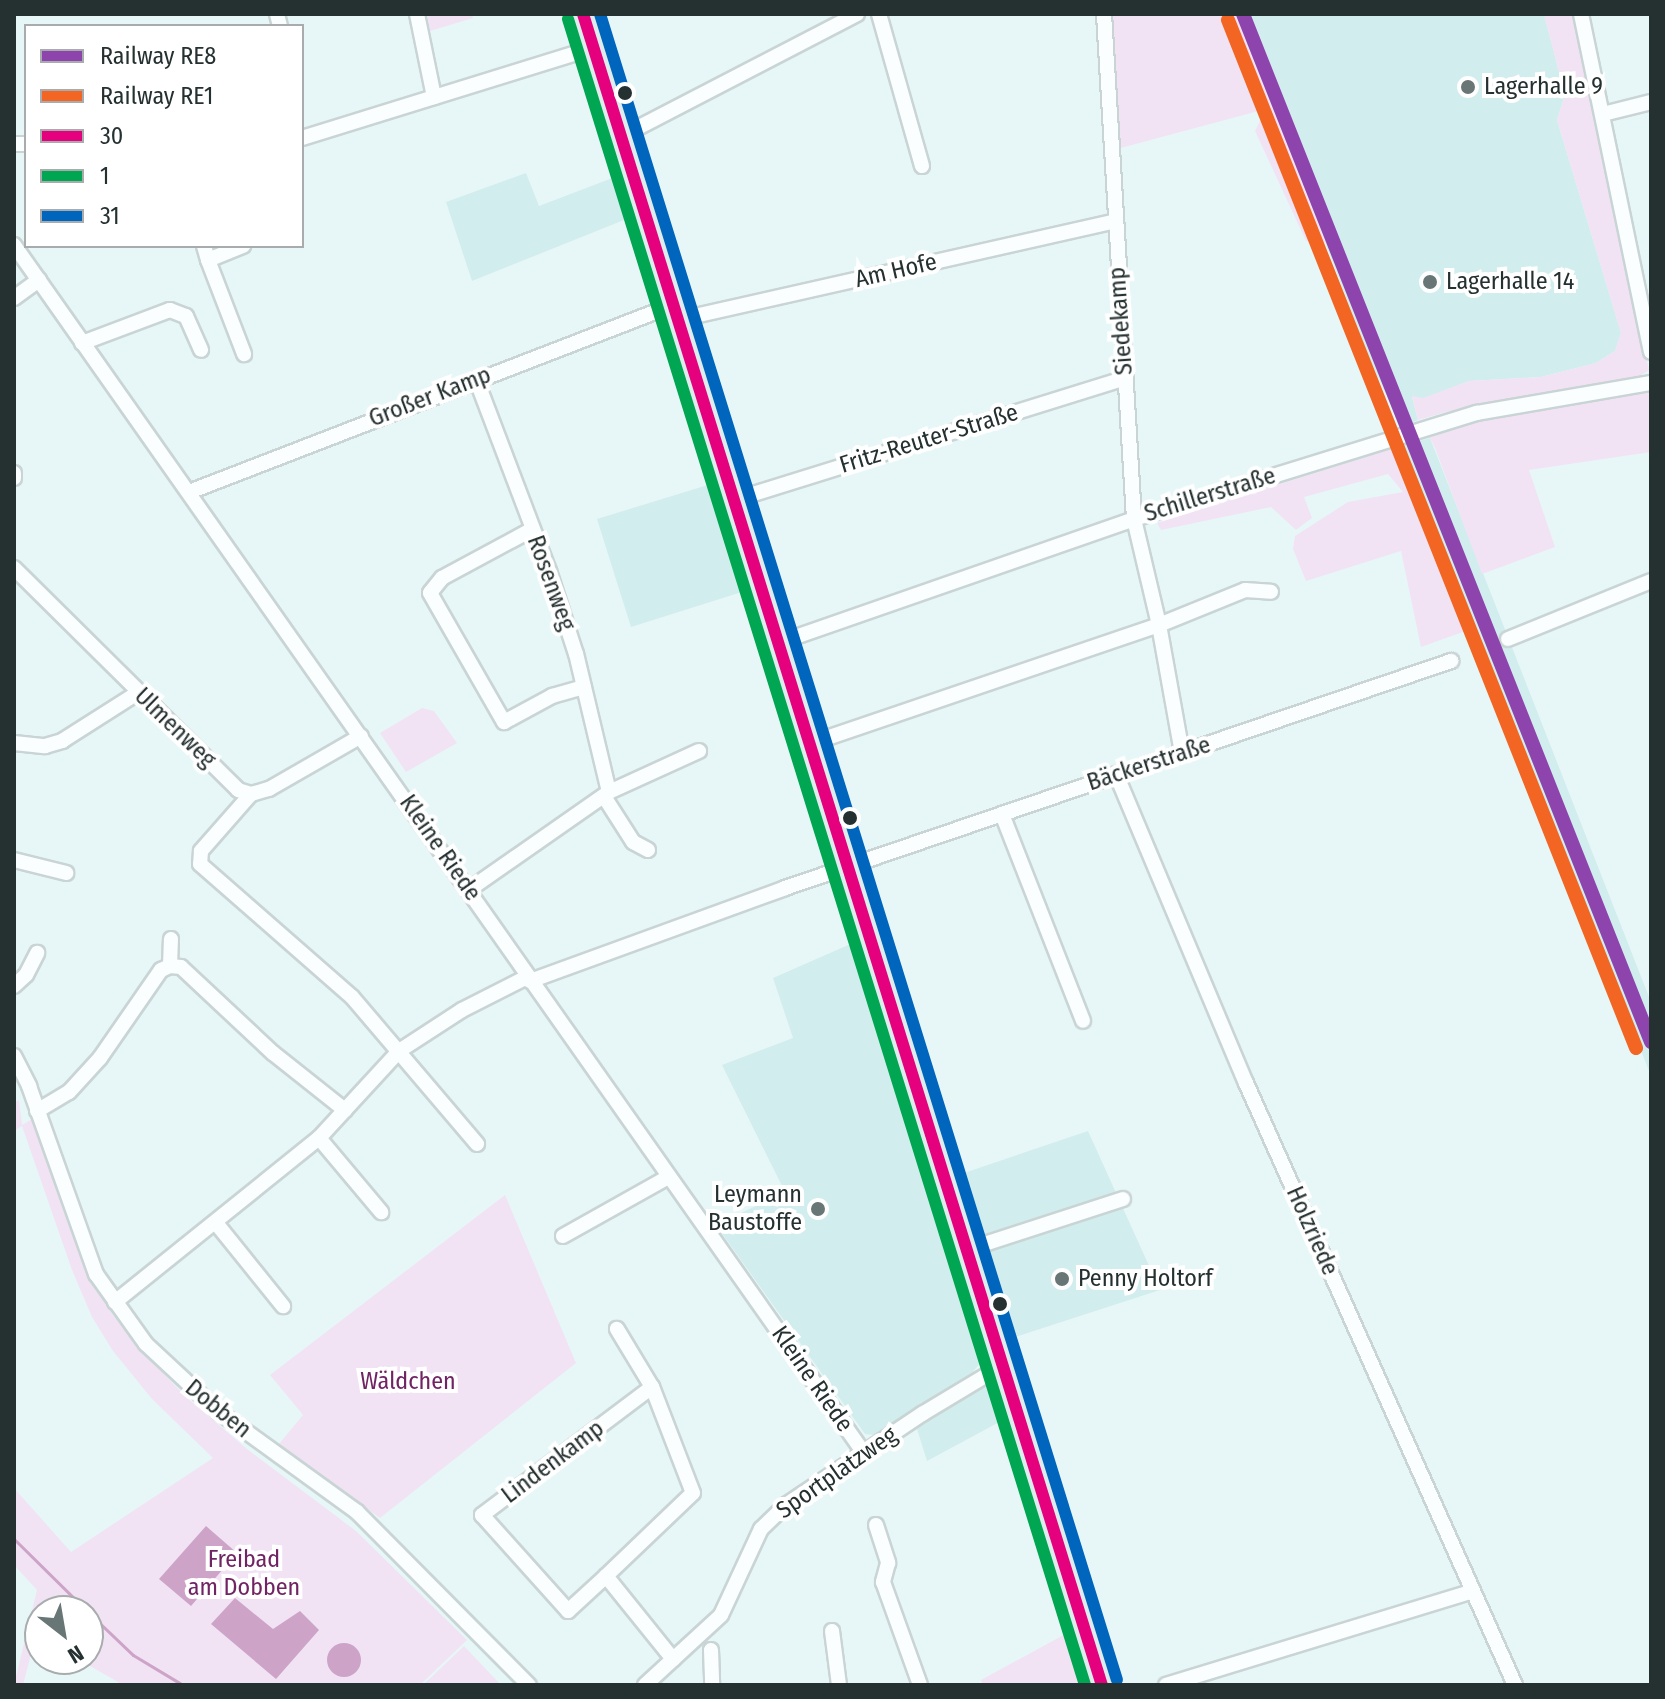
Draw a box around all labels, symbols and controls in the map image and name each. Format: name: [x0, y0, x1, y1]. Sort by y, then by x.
legend: [24, 24, 304, 248]
text: Railway RE8: [100, 42, 216, 70]
place label: Lagerhalle 9: [1484, 73, 1603, 101]
marker: Lagerhalle 9: [1459, 78, 1477, 96]
text: Railway RE1: [100, 82, 213, 110]
unlabelled marker: [617, 85, 633, 101]
text: 30: [100, 122, 123, 150]
text: 1: [100, 162, 109, 190]
text: 31: [100, 202, 120, 230]
street label: Am Hofe: [852, 248, 940, 294]
street label: Siedekamp: [1103, 266, 1139, 376]
place label: Lagerhalle 14: [1446, 268, 1574, 296]
marker: Lagerhalle 14: [1421, 273, 1439, 291]
street label: Großer Kamp: [365, 361, 495, 433]
street label: Fritz-Reuter-Straße: [836, 398, 1022, 480]
street label: Schillerstraße: [1141, 461, 1279, 529]
street label: Rosenweg: [521, 532, 581, 634]
street label: Ulmenweg: [128, 682, 222, 774]
street label: Bäckerstraße: [1084, 730, 1214, 798]
street label: Kleine Riede: [393, 790, 487, 906]
unlabelled marker: [842, 810, 858, 826]
place label: Leymann Baustoffe: [708, 1181, 802, 1237]
street label: Holzriede: [1280, 1182, 1344, 1280]
marker: Leymann Baustoffe: [809, 1200, 827, 1218]
place label: Penny Holtorf: [1078, 1265, 1212, 1293]
marker: Penny Holtorf: [1053, 1270, 1071, 1288]
unlabelled marker: [992, 1296, 1008, 1312]
street label: Kleine Riede: [765, 1321, 859, 1437]
park label: Wäldchen: [360, 1368, 456, 1396]
street label: Dobben: [179, 1374, 257, 1444]
street label: Lindenkamp: [496, 1414, 610, 1510]
street label: Sportplatzweg: [771, 1421, 903, 1525]
park label: Freibad am Dobben: [188, 1546, 300, 1602]
north arrow: [24, 1595, 104, 1675]
text: N: [63, 1639, 88, 1669]

